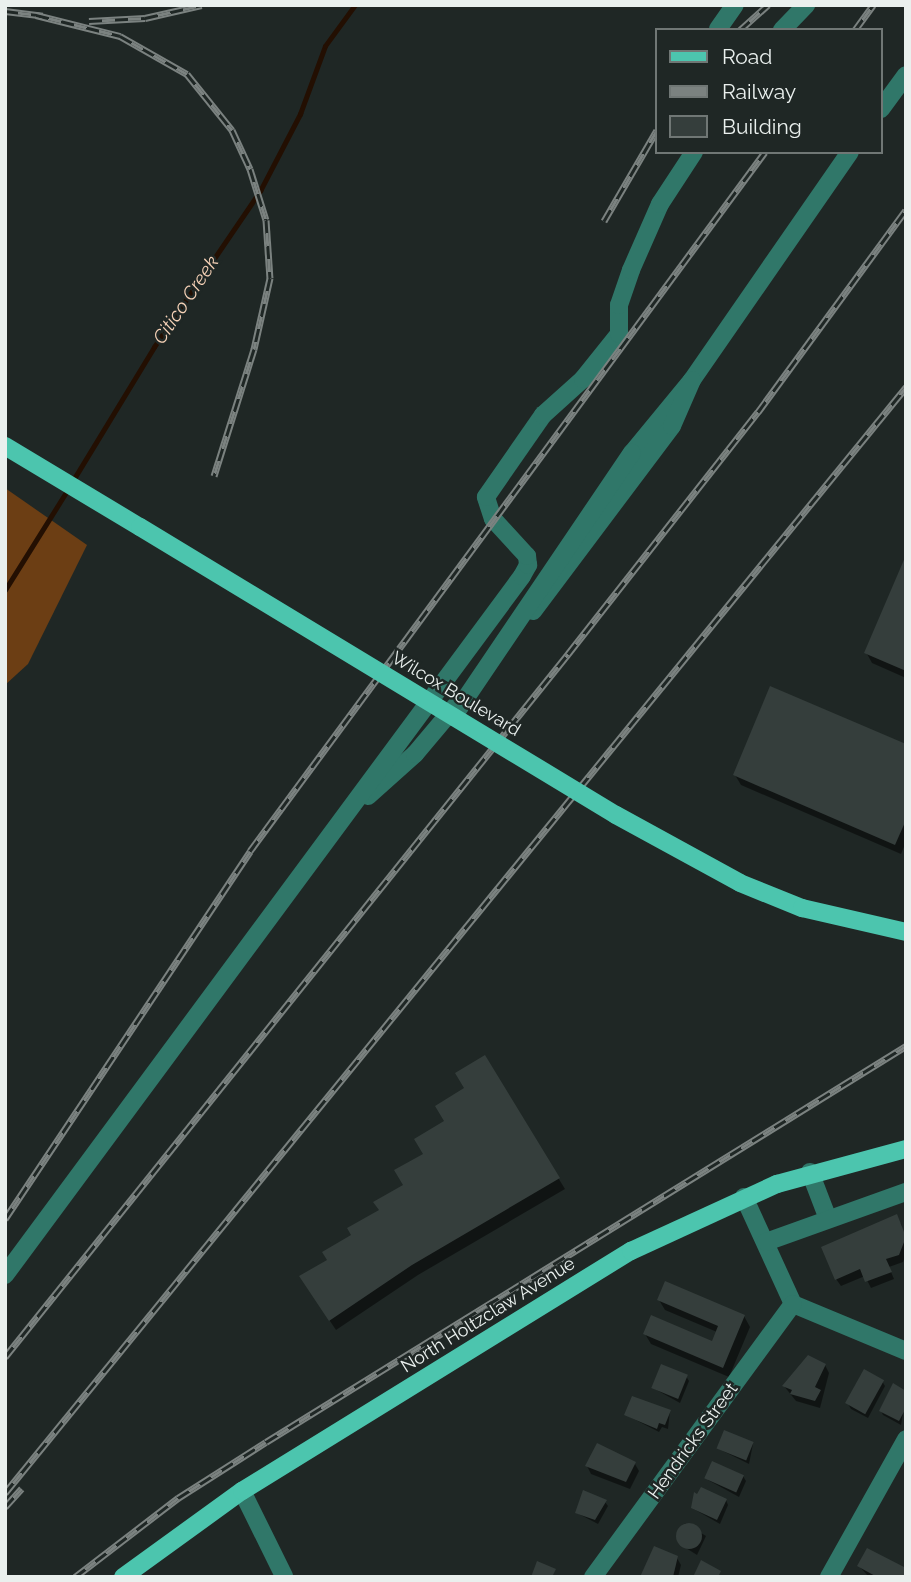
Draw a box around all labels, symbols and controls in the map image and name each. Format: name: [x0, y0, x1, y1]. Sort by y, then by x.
legend: [656, 28, 883, 154]
text: Road: [722, 44, 772, 69]
text: Railway: [722, 79, 796, 104]
text: Building: [722, 114, 802, 139]
water label: Citico Creek: [148, 252, 224, 348]
street label: Wilcox Boulevard: [388, 647, 524, 741]
street label: North Holtzclaw Avenue: [397, 1252, 579, 1378]
street label: Hendricks Street: [644, 1379, 742, 1503]

